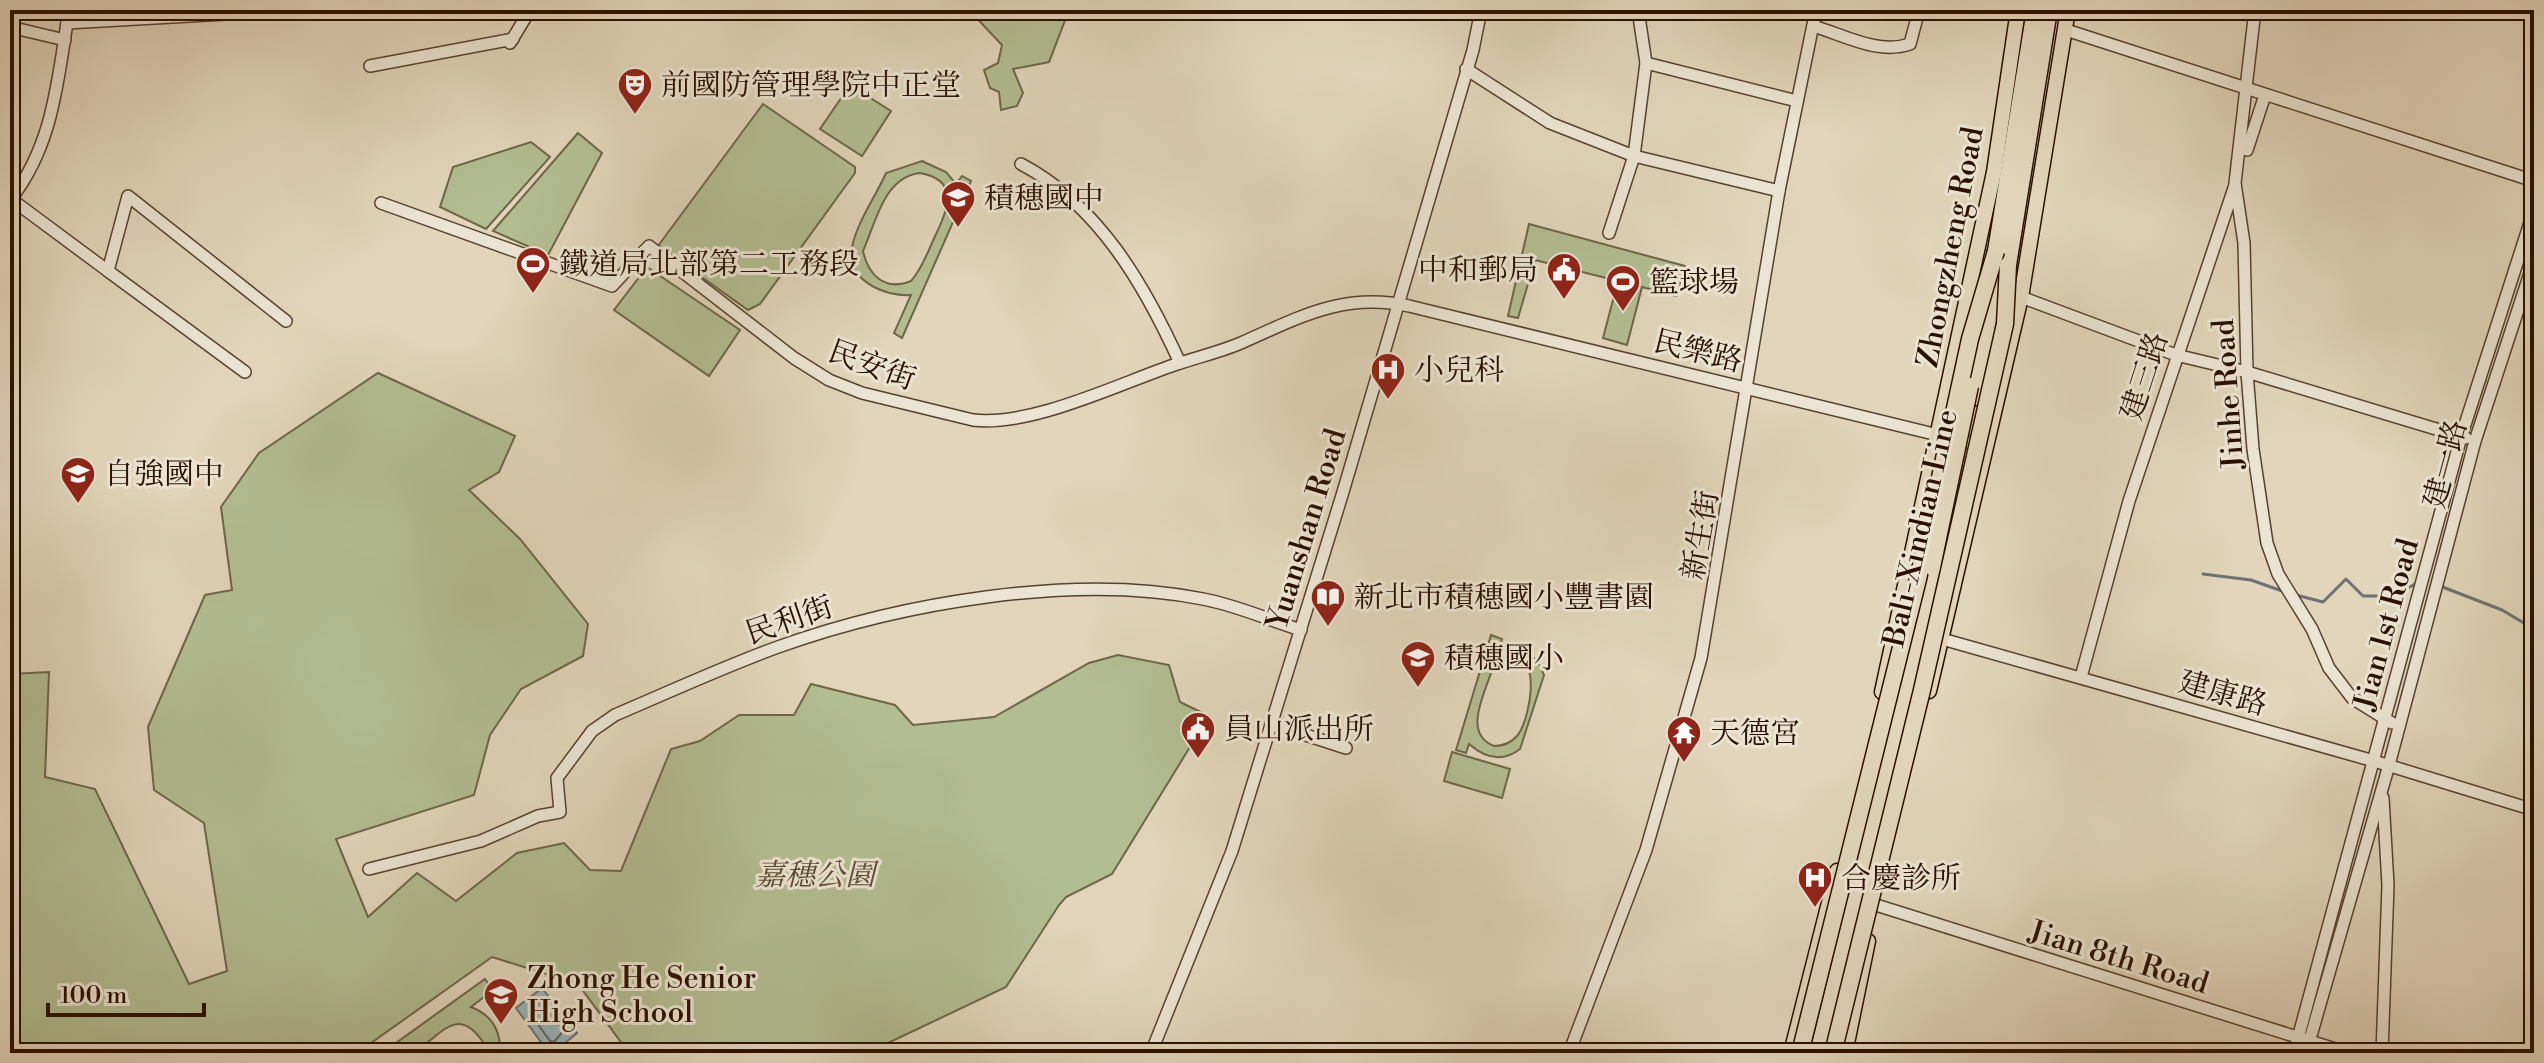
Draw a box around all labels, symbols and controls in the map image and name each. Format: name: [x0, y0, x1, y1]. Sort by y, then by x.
theatre icon: 前國防管理學院中正堂: [616, 66, 654, 116]
place label: 前國防管理學院中正堂: [661, 67, 961, 105]
street label: Zhongzheng Road: [1909, 124, 1993, 371]
school or university icon: 積穗國中: [939, 179, 977, 229]
place label: 積穗國中: [984, 180, 1104, 218]
sports icon: 鐵道局北部第二工務段: [514, 245, 552, 295]
place label: 鐵道局北部第二工務段: [559, 246, 859, 284]
public building icon: 中和郵局: [1545, 251, 1583, 301]
place label: 中和郵局: [1418, 252, 1538, 290]
sports icon: 籃球場: [1604, 263, 1642, 313]
place label: 籃球場: [1649, 264, 1739, 302]
street label: Jinhe Road: [2205, 318, 2253, 471]
street label: 民樂路: [1649, 323, 1746, 381]
street label: 建三路: [2113, 328, 2177, 425]
street label: 民安街: [823, 333, 920, 399]
hospital icon: 小兒科: [1369, 351, 1407, 401]
place label: 小兒科: [1414, 352, 1504, 390]
street label: Bali-Xindian Line: [1875, 406, 1967, 652]
street label: 建一路: [2416, 416, 2476, 513]
street label: Yuanshan Road: [1258, 424, 1356, 636]
school or university icon: 自強國中: [59, 455, 97, 505]
place label: 自強國中: [104, 456, 224, 494]
street label: 新生街: [1674, 488, 1728, 583]
street label: Jian 1st Road: [2346, 535, 2428, 715]
library icon: 新北市積穗國小豐書園: [1309, 578, 1347, 628]
place label: 新北市積穗國小豐書園: [1354, 579, 1654, 617]
street label: 民利街: [741, 588, 838, 654]
school or university icon: 積穗國小: [1399, 639, 1437, 689]
place label: 積穗國小: [1444, 640, 1564, 678]
street label: 建康路: [2174, 663, 2271, 725]
public building icon: 員山派出所: [1179, 710, 1217, 760]
place label: 員山派出所: [1224, 711, 1374, 749]
temple icon: 天德宮: [1665, 714, 1703, 764]
place label: 天德宮: [1710, 715, 1800, 753]
park label: 嘉穗公園: [755, 857, 879, 895]
hospital icon: 合慶診所: [1796, 859, 1834, 909]
place label: 合慶診所: [1841, 860, 1961, 898]
street label: Jian 8th Road: [2023, 912, 2213, 1003]
place label: Zhong He Senior High School: [527, 960, 756, 1032]
scale bar: [48, 967, 204, 1017]
school or university icon: Zhong He Senior High School: [482, 976, 520, 1026]
text: 100 m: [60, 981, 127, 1011]

